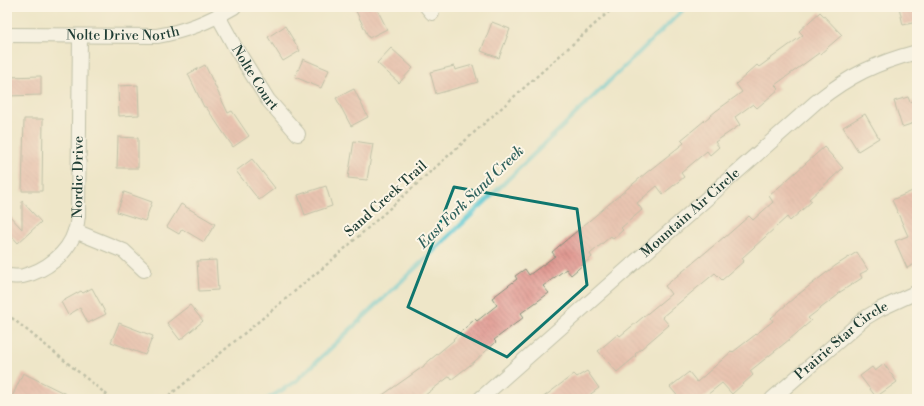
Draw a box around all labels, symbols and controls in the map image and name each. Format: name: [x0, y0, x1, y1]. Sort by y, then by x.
street label: Nolte Drive North: [66, 22, 182, 45]
street label: Nolte Court: [227, 42, 282, 114]
street label: Nordic Drive: [69, 136, 88, 218]
water label: East Fork Sand Creek: [413, 141, 528, 253]
street label: Sand Creek Trail: [341, 157, 431, 241]
street label: Mountain Air Circle: [637, 164, 744, 261]
street label: Prairie Star Circle: [791, 297, 891, 384]

